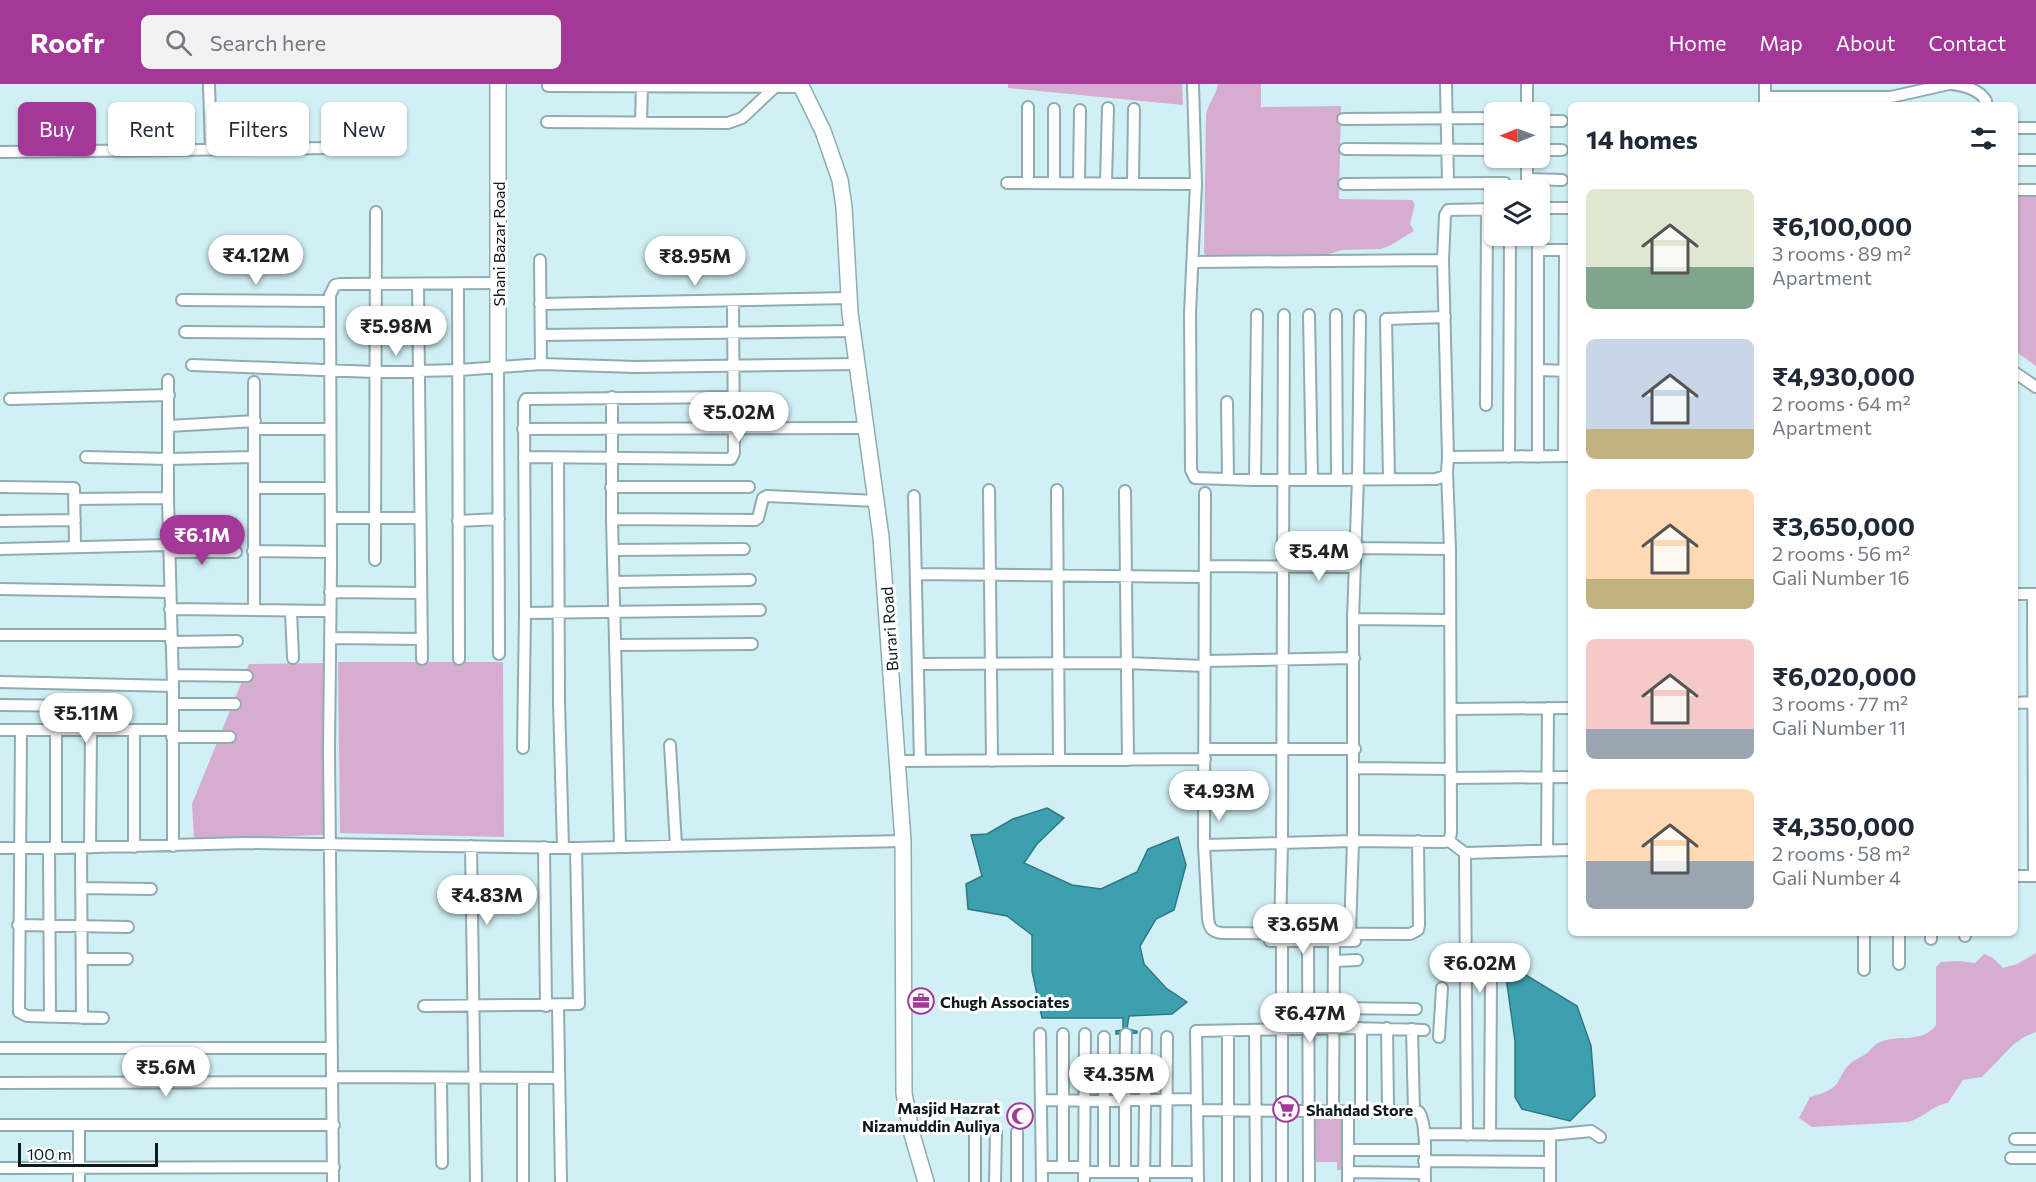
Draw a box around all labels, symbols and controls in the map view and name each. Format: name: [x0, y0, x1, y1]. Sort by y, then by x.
search box: [141, 15, 561, 69]
text: Roofr: [30, 25, 105, 59]
icon: search: [162, 26, 195, 59]
text: Search here: [210, 29, 326, 56]
text: Home: [1669, 30, 1726, 55]
text: Map: [1759, 30, 1803, 55]
text: About: [1836, 30, 1895, 55]
text: Contact: [1928, 30, 2006, 55]
chip: Buy: [18, 102, 96, 156]
chip: Rent: [108, 102, 195, 156]
chip: Filters: [207, 102, 309, 156]
chip: New: [321, 102, 407, 156]
north arrow: [1484, 102, 1550, 168]
map controls: [1484, 102, 1550, 246]
icon: filters: [1967, 122, 2000, 155]
text: 14 homes: [1586, 123, 1698, 154]
button: layers: [1484, 180, 1550, 246]
street label: Shani Bazar Road: [489, 181, 508, 307]
text: ₹6,100,000: [1772, 210, 1912, 241]
icon: home: [1634, 213, 1706, 285]
pin: ₹4.12M: [207, 235, 305, 286]
pin: ₹8.95M: [646, 236, 744, 287]
text: 3 rooms · 89 m²: [1772, 241, 1911, 265]
text: ₹4.12M: [222, 242, 290, 266]
text: ₹8.95M: [659, 243, 731, 267]
text: Apartment: [1772, 265, 1872, 289]
pin: ₹5.98M: [347, 306, 445, 357]
text: ₹5.98M: [360, 313, 432, 337]
text: ₹4,930,000: [1772, 360, 1915, 391]
icon: home: [1634, 363, 1706, 435]
text: 2 rooms · 64 m²: [1772, 391, 1911, 415]
pin: ₹5.02M: [690, 392, 788, 443]
text: ₹5.02M: [703, 399, 775, 423]
text: Apartment: [1772, 415, 1872, 439]
text: ₹3,650,000: [1772, 510, 1915, 541]
icon: home: [1634, 513, 1706, 585]
pin: ₹6.1M: [160, 515, 244, 566]
text: ₹6.1M: [174, 522, 230, 546]
pin: ₹5.4M: [1277, 531, 1361, 582]
text: ₹5.4M: [1289, 538, 1349, 562]
text: 2 rooms · 56 m²: [1772, 541, 1910, 565]
text: Gali Number 16: [1772, 565, 1910, 589]
street label: Burari Road: [877, 586, 901, 672]
text: ₹6,020,000: [1772, 660, 1917, 691]
icon: home: [1634, 663, 1706, 735]
text: 3 rooms · 77 m²: [1772, 691, 1908, 715]
pin: ₹5.11M: [37, 693, 135, 744]
text: ₹5.11M: [54, 700, 118, 724]
text: Gali Number 11: [1772, 715, 1906, 739]
pin: ₹4.93M: [1170, 771, 1268, 822]
text: ₹4.93M: [1183, 778, 1255, 802]
text: ₹4,350,000: [1772, 810, 1915, 841]
icon: home: [1634, 813, 1706, 885]
text: 2 rooms · 58 m²: [1772, 841, 1910, 865]
text: Gali Number 4: [1772, 865, 1901, 889]
pin: ₹4.83M: [438, 875, 536, 926]
text: ₹4.83M: [451, 882, 523, 906]
pin: ₹3.65M: [1254, 904, 1352, 955]
text: ₹3.65M: [1267, 911, 1339, 935]
pin: ₹6.02M: [1431, 943, 1529, 994]
text: ₹6.02M: [1443, 950, 1517, 974]
office icon: Chugh Associates: [906, 986, 936, 1016]
place label: Chugh Associates: [940, 992, 1070, 1011]
pin: ₹6.47M: [1261, 993, 1359, 1044]
text: ₹6.47M: [1274, 1000, 1346, 1024]
pin: ₹5.6M: [124, 1047, 208, 1098]
text: ₹5.6M: [136, 1054, 196, 1078]
pin: ₹4.35M: [1070, 1054, 1168, 1105]
text: ₹4.35M: [1083, 1061, 1155, 1085]
supermarket icon: Shahdad Store: [1271, 1094, 1301, 1124]
place label: Masjid Hazrat Nizamuddin Auliya: [862, 1098, 1000, 1135]
place label: Shahdad Store: [1306, 1100, 1413, 1119]
mosque icon: Masjid Hazrat Nizamuddin Auliya: [1005, 1101, 1035, 1131]
scale bar: [18, 1140, 158, 1168]
text: 100 m: [27, 1144, 72, 1163]

